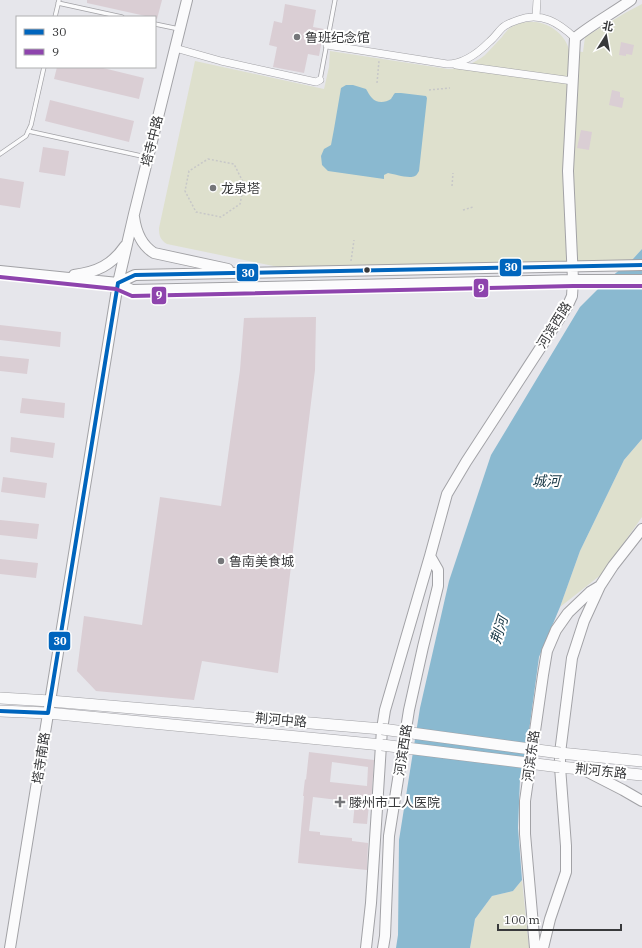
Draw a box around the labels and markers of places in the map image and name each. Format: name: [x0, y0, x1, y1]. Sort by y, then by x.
place label: 鲁班纪念馆: [305, 29, 370, 46]
marker: 鲁班纪念馆: [292, 32, 302, 42]
place label: 龙泉塔: [221, 180, 260, 197]
marker: 龙泉塔: [208, 183, 218, 193]
unlabelled marker: [362, 265, 372, 275]
place label: 鲁南美食城: [229, 553, 294, 570]
marker: 鲁南美食城: [216, 556, 226, 566]
place label: 滕州市工人医院: [349, 794, 440, 811]
marker: 滕州市工人医院: [334, 796, 346, 808]

